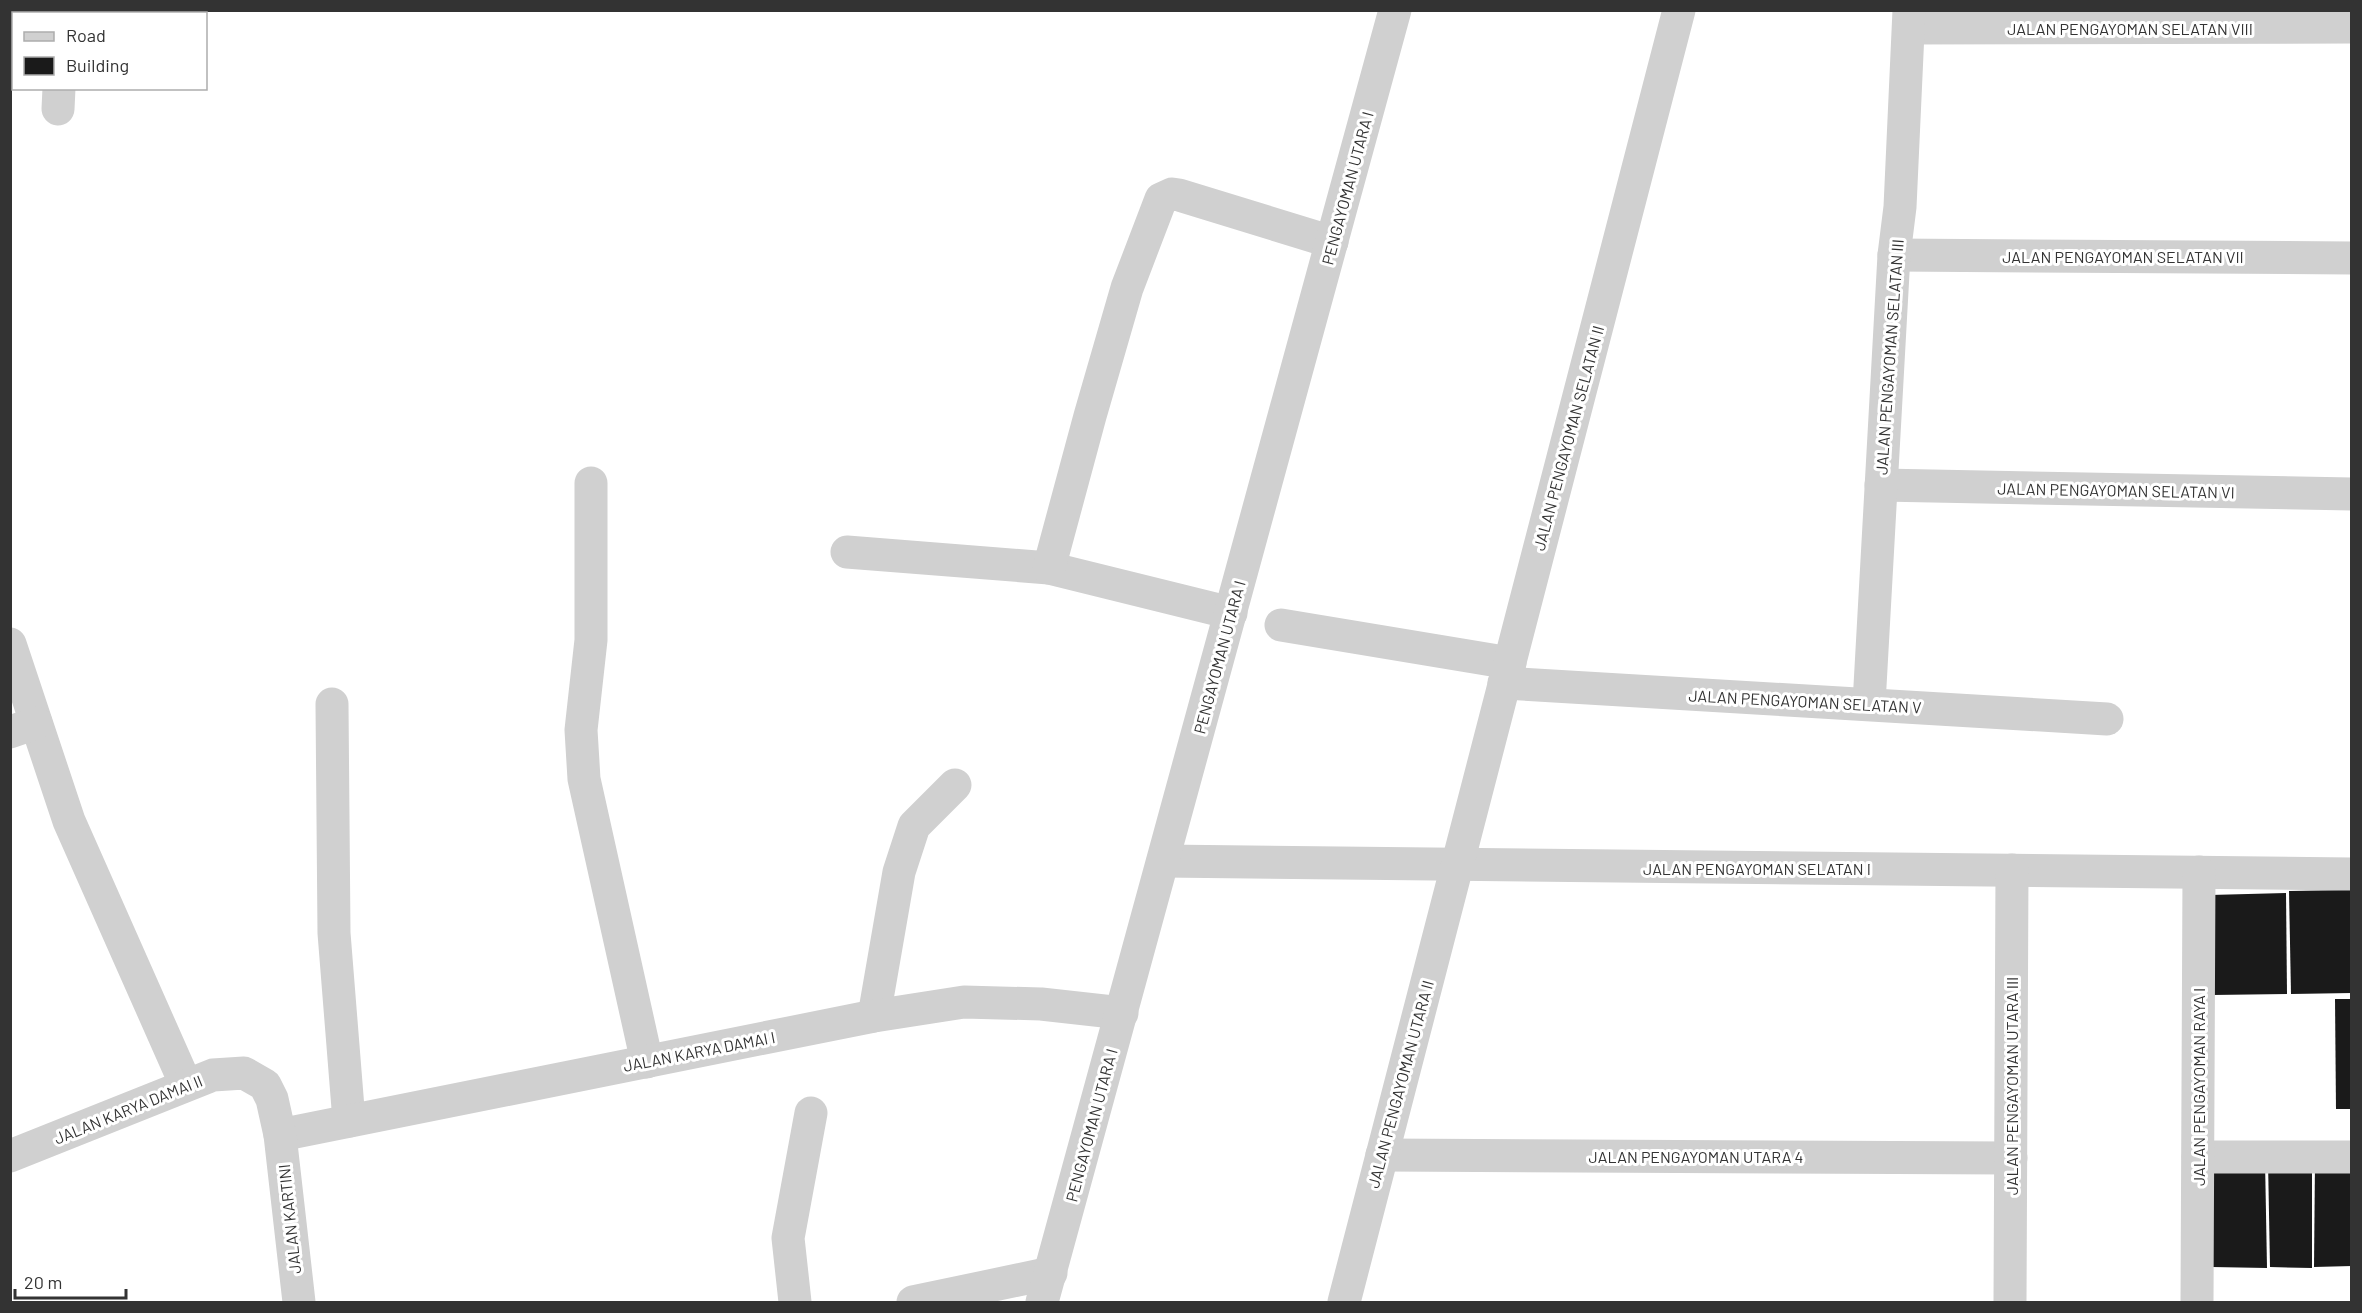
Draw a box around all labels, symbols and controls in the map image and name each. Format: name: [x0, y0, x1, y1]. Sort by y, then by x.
legend: [12, 12, 207, 90]
street label: JALAN PENGAYOMAN SELATAN VIII: [2007, 19, 2253, 38]
text: Road: [66, 24, 106, 46]
text: Building: [66, 54, 129, 76]
street label: PENGAYOMAN UTARA I: [1317, 109, 1377, 267]
street label: JALAN PENGAYOMAN SELATAN III: [1871, 239, 1907, 475]
street label: JALAN PENGAYOMAN SELATAN VII: [2002, 247, 2244, 266]
street label: JALAN PENGAYOMAN SELATAN II: [1529, 323, 1607, 553]
street label: JALAN PENGAYOMAN SELATAN VI: [1997, 478, 2235, 502]
street label: PENGAYOMAN UTARA I: [1189, 578, 1249, 736]
street label: JALAN PENGAYOMAN SELATAN V: [1688, 685, 1922, 717]
street label: JALAN PENGAYOMAN SELATAN I: [1643, 859, 1871, 878]
street label: JALAN PENGAYOMAN UTARA III: [2002, 977, 2021, 1195]
street label: JALAN PENGAYOMAN UTARA II: [1363, 978, 1437, 1190]
street label: JALAN PENGAYOMAN RAYA I: [2189, 988, 2208, 1186]
street label: JALAN KARYA DAMAI I: [621, 1027, 777, 1075]
street label: PENGAYOMAN UTARA I: [1061, 1046, 1121, 1204]
street label: JALAN KARYA DAMAI II: [51, 1070, 205, 1148]
street label: JALAN PENGAYOMAN UTARA 4: [1589, 1147, 1803, 1166]
street label: JALAN KARTINI: [274, 1163, 304, 1275]
scale bar: [15, 1262, 126, 1300]
text: 20 m: [24, 1271, 62, 1293]

